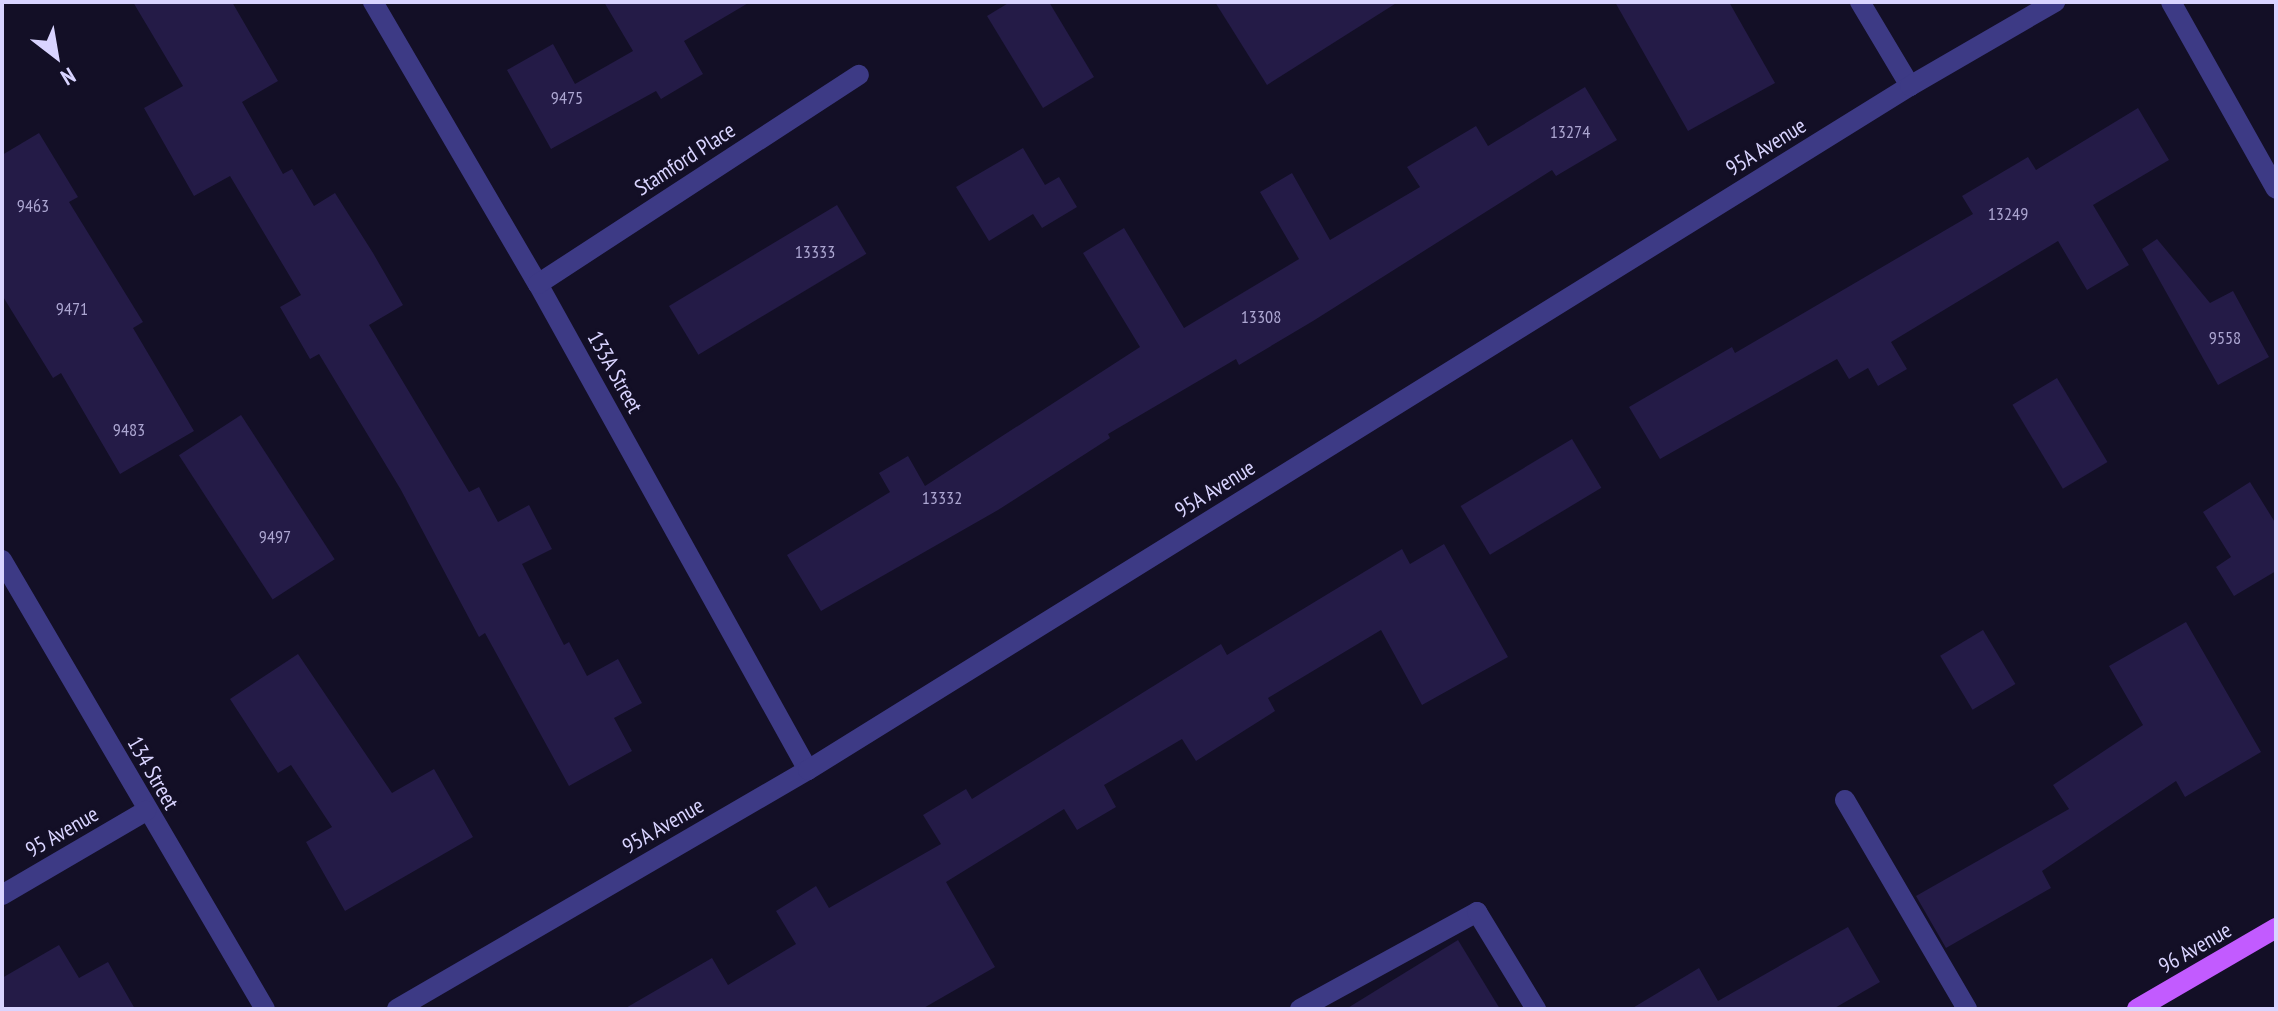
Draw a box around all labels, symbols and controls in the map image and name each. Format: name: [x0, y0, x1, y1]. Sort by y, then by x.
north arrow: [16, 16, 96, 96]
text: N: [56, 62, 81, 92]
house number: 9475: [551, 87, 583, 109]
street label: 95A Avenue: [1721, 112, 1811, 182]
street label: Stamford Place: [630, 117, 740, 201]
house number: 13274: [1550, 121, 1590, 143]
house number: 9463: [17, 195, 49, 217]
house number: 13249: [1988, 203, 2028, 225]
house number: 13333: [795, 241, 835, 263]
house number: 9471: [56, 298, 88, 320]
house number: 13308: [1241, 306, 1281, 328]
street label: 133A Street: [582, 326, 648, 418]
house number: 9558: [2209, 327, 2241, 349]
house number: 9483: [113, 419, 145, 441]
street label: 95A Avenue: [1170, 454, 1260, 524]
house number: 13332: [922, 487, 962, 509]
house number: 9497: [259, 526, 291, 548]
street label: 134 Street: [122, 732, 184, 814]
street label: 95A Avenue: [617, 792, 709, 860]
street label: 95 Avenue: [21, 801, 103, 863]
street label: 96 Avenue: [2154, 917, 2236, 979]

